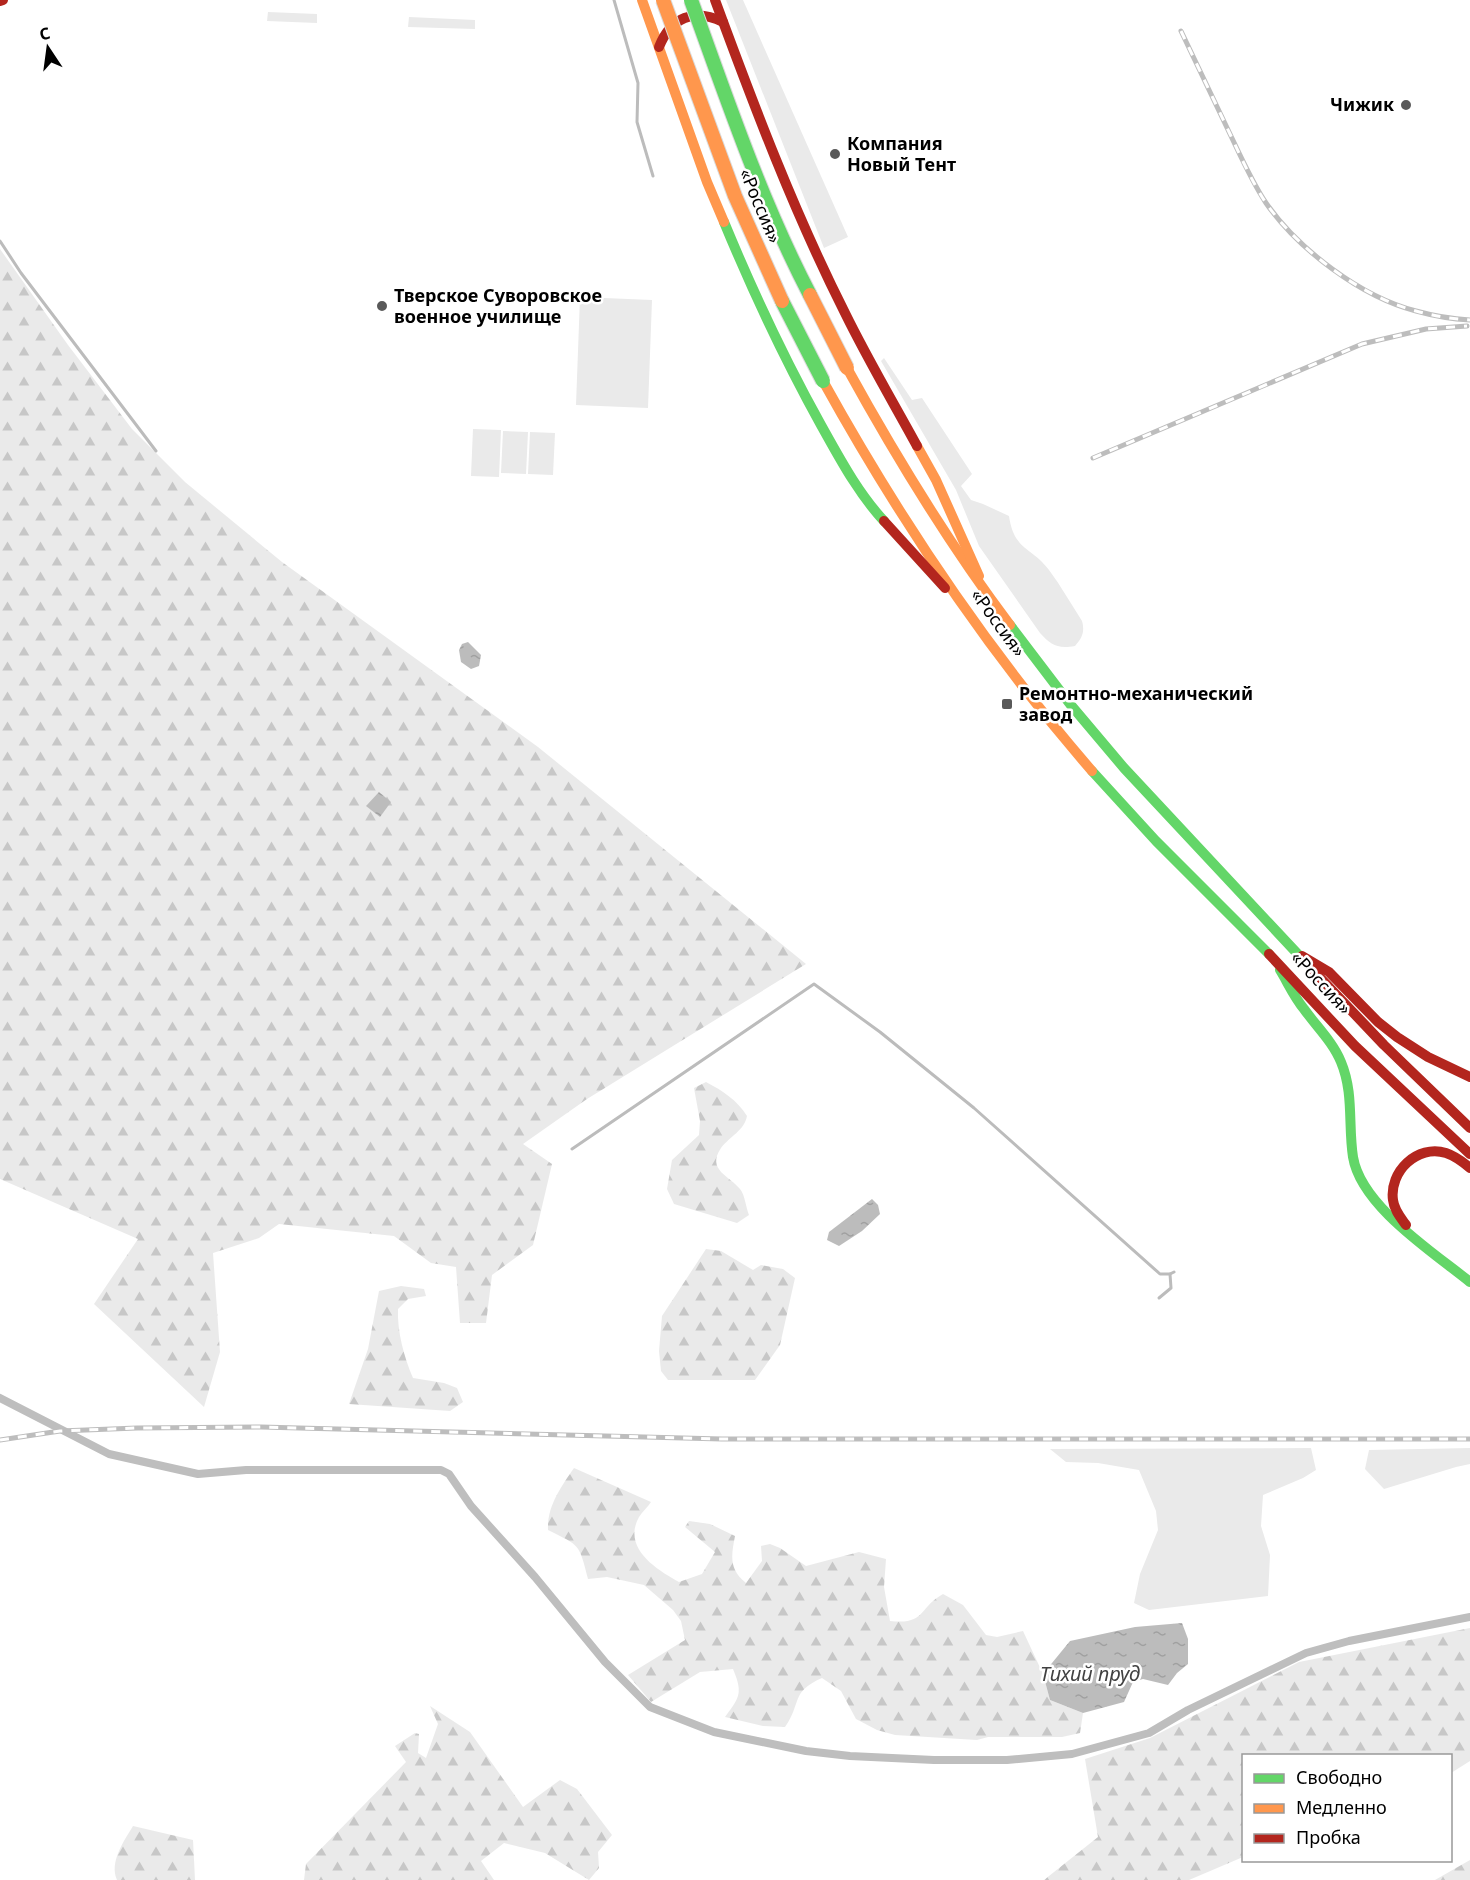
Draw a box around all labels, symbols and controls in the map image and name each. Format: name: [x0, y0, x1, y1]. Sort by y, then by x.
north arrow: [18, 18, 78, 78]
text: С: [37, 22, 52, 45]
place label: Чижик: [1330, 92, 1394, 116]
marker: Чижик: [1399, 98, 1413, 112]
place label: Компания Новый Тент: [847, 131, 956, 176]
marker: Компания Новый Тент: [828, 147, 842, 161]
street label: «Россия»: [734, 165, 787, 247]
place label: Тверское Суворовское военное училище: [394, 283, 602, 328]
marker: Тверское Суворовское военное училище: [375, 299, 389, 313]
street label: «Россия»: [966, 583, 1032, 661]
place label: Ремонтно-механический завод: [1019, 681, 1253, 726]
marker: Ремонтно-механический завод: [1000, 697, 1014, 711]
street label: «Россия»: [1286, 945, 1357, 1019]
water label: Тихий пруд: [1040, 1660, 1140, 1687]
legend: [1242, 1754, 1452, 1862]
text: Свободно: [1296, 1765, 1382, 1789]
text: Медленно: [1296, 1795, 1387, 1819]
text: Пробка: [1296, 1825, 1361, 1849]

